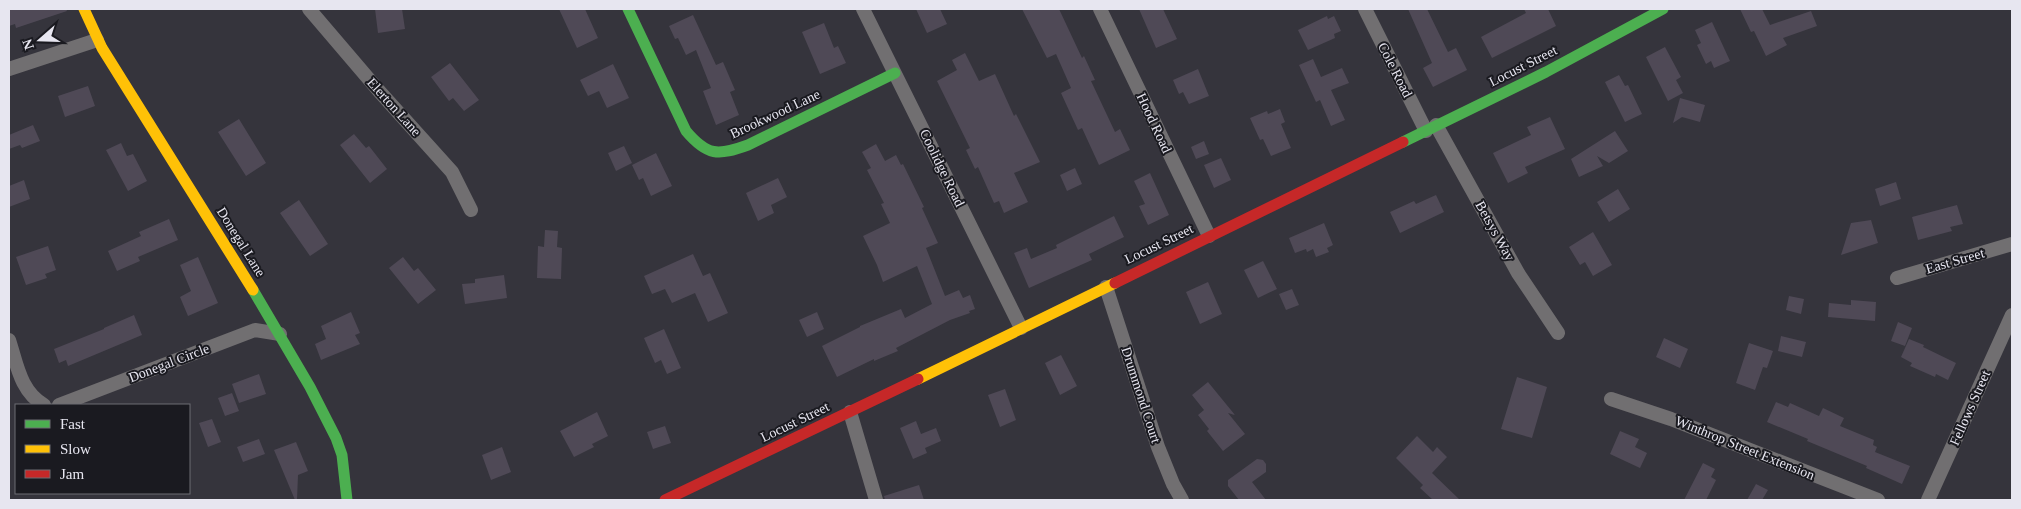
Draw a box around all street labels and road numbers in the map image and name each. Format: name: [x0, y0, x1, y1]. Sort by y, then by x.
street label: Cole Road: [1375, 40, 1415, 100]
street label: Locust Street: [1487, 42, 1560, 90]
street label: Elerton Lane: [364, 75, 424, 139]
street label: Brookwood Lane: [728, 87, 822, 141]
street label: Hood Road: [1134, 91, 1174, 155]
street label: Coolidge Road: [917, 127, 967, 209]
street label: Betsys Way: [1472, 199, 1518, 263]
street label: Donegal Lane: [214, 205, 268, 279]
street label: Locust Street: [1122, 221, 1196, 267]
street label: East Street: [1924, 245, 1986, 277]
street label: Donegal Circle: [127, 341, 211, 385]
street label: Drummond Court: [1118, 345, 1164, 445]
street label: Fellows Street: [1947, 368, 1993, 448]
street label: Locust Street: [758, 399, 832, 445]
street label: Winthrop Street Extension: [1673, 413, 1817, 483]

